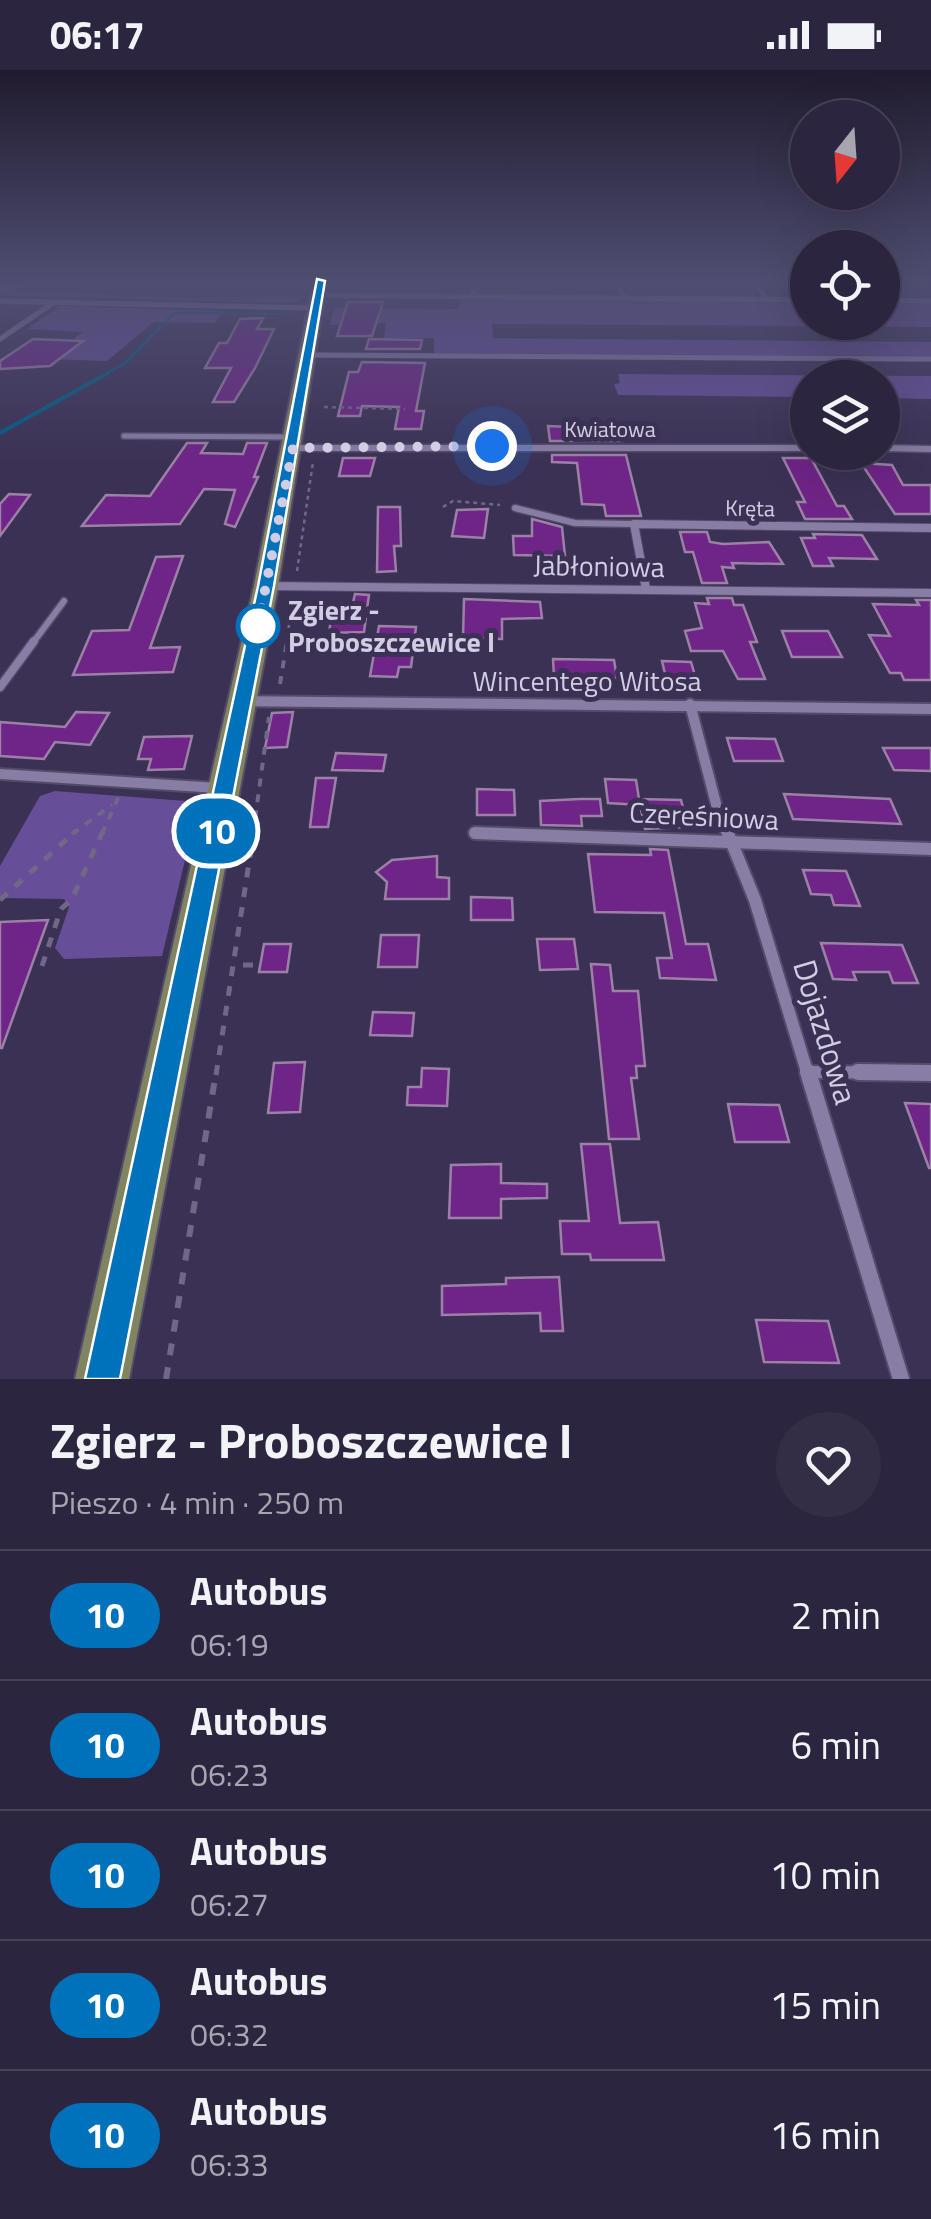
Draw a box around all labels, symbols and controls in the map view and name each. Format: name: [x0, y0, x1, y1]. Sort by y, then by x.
text: 06:17: [50, 6, 145, 64]
north arrow: [790, 100, 900, 210]
map controls: [790, 100, 900, 470]
button: locate: [790, 230, 900, 340]
button: layers: [790, 360, 900, 470]
street label: Kwiatowa: [564, 412, 656, 446]
your location: [467, 421, 517, 471]
street label: Kręta: [725, 491, 775, 525]
street label: Jabłoniowa: [533, 543, 665, 588]
place label: Zgierz - Proboszczewice I: [288, 588, 495, 663]
marker: Zgierz - Proboszczewice I: [237, 605, 279, 647]
street label: Wincentego Witosa: [472, 659, 702, 702]
street label: Czereśniowa: [628, 790, 780, 841]
line badge: 10: [171, 798, 261, 864]
text: 10: [196, 804, 236, 858]
street label: Dojazdowa: [781, 953, 871, 1110]
text: Zgierz - Proboszczewice I: [50, 1404, 573, 1477]
button: heart: [776, 1412, 881, 1517]
text: Pieszo · 4 min · 250 m: [50, 1478, 344, 1526]
text: Autobus: [190, 1562, 328, 1620]
text: 2 min: [791, 1586, 881, 1644]
text: 10: [85, 1588, 125, 1642]
text: 06:19: [190, 1620, 269, 1668]
text: Autobus: [190, 1692, 328, 1750]
text: 6 min: [791, 1716, 881, 1774]
text: 10: [85, 1718, 125, 1772]
text: 06:23: [190, 1750, 269, 1798]
text: Autobus: [190, 1822, 328, 1880]
text: 10 min: [770, 1846, 881, 1904]
text: 10: [85, 1848, 125, 1902]
text: 06:27: [190, 1880, 269, 1928]
text: Autobus: [190, 1952, 328, 2010]
text: 15 min: [770, 1976, 881, 2034]
text: 10: [85, 1978, 125, 2032]
text: 06:32: [190, 2010, 269, 2058]
text: Autobus: [190, 2082, 328, 2140]
text: 16 min: [770, 2106, 881, 2164]
text: 10: [85, 2108, 125, 2162]
text: 06:33: [190, 2140, 269, 2188]

